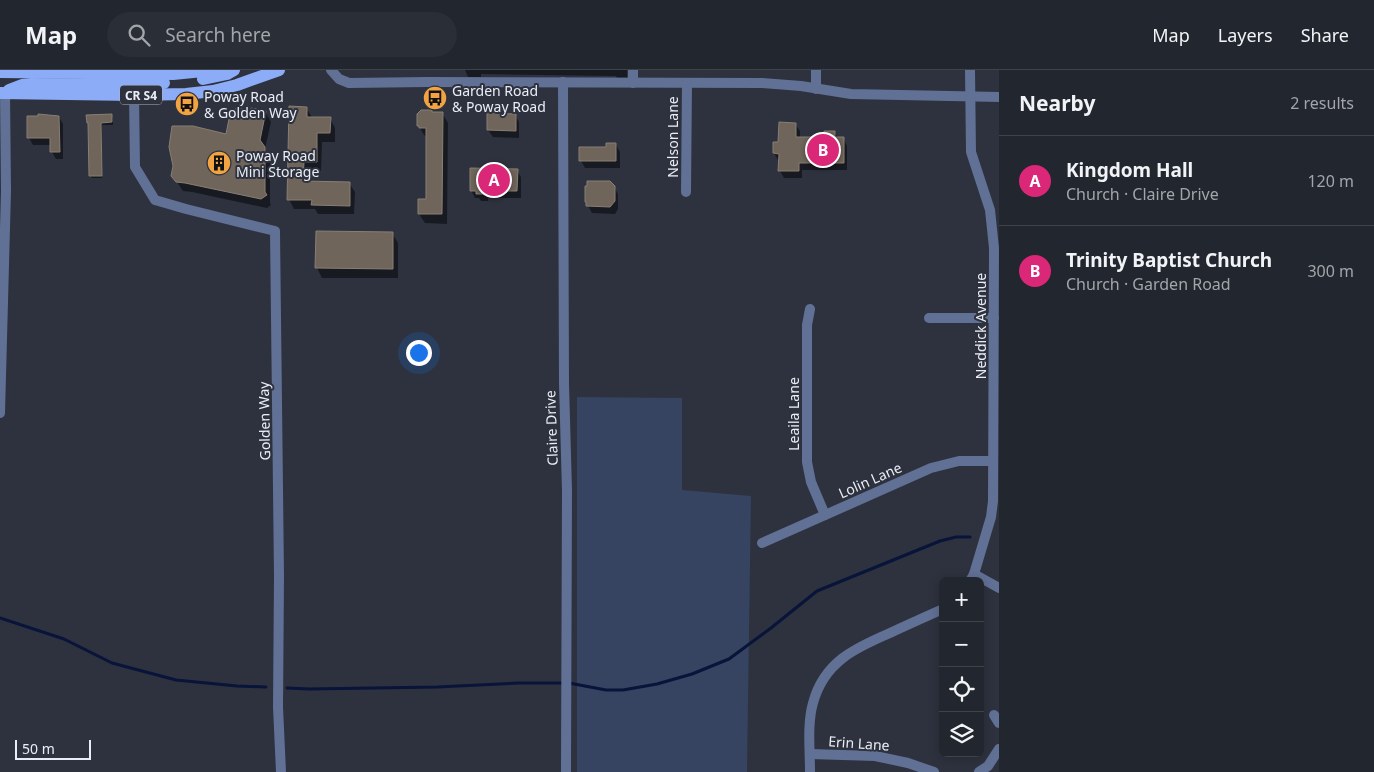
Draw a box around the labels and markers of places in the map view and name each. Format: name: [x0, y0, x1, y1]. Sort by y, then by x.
place label: Garden Road & Poway Road: [452, 81, 546, 116]
bus stop icon: Garden Road & Poway Road: [422, 85, 448, 111]
place label: Poway Road & Golden Way: [204, 87, 298, 122]
bus stop icon: Poway Road & Golden Way: [174, 91, 200, 117]
pin: B: [807, 131, 839, 169]
place label: Poway Road Mini Storage: [236, 146, 319, 181]
building icon: Poway Road Mini Storage: [206, 150, 232, 176]
pin: A: [478, 161, 510, 199]

